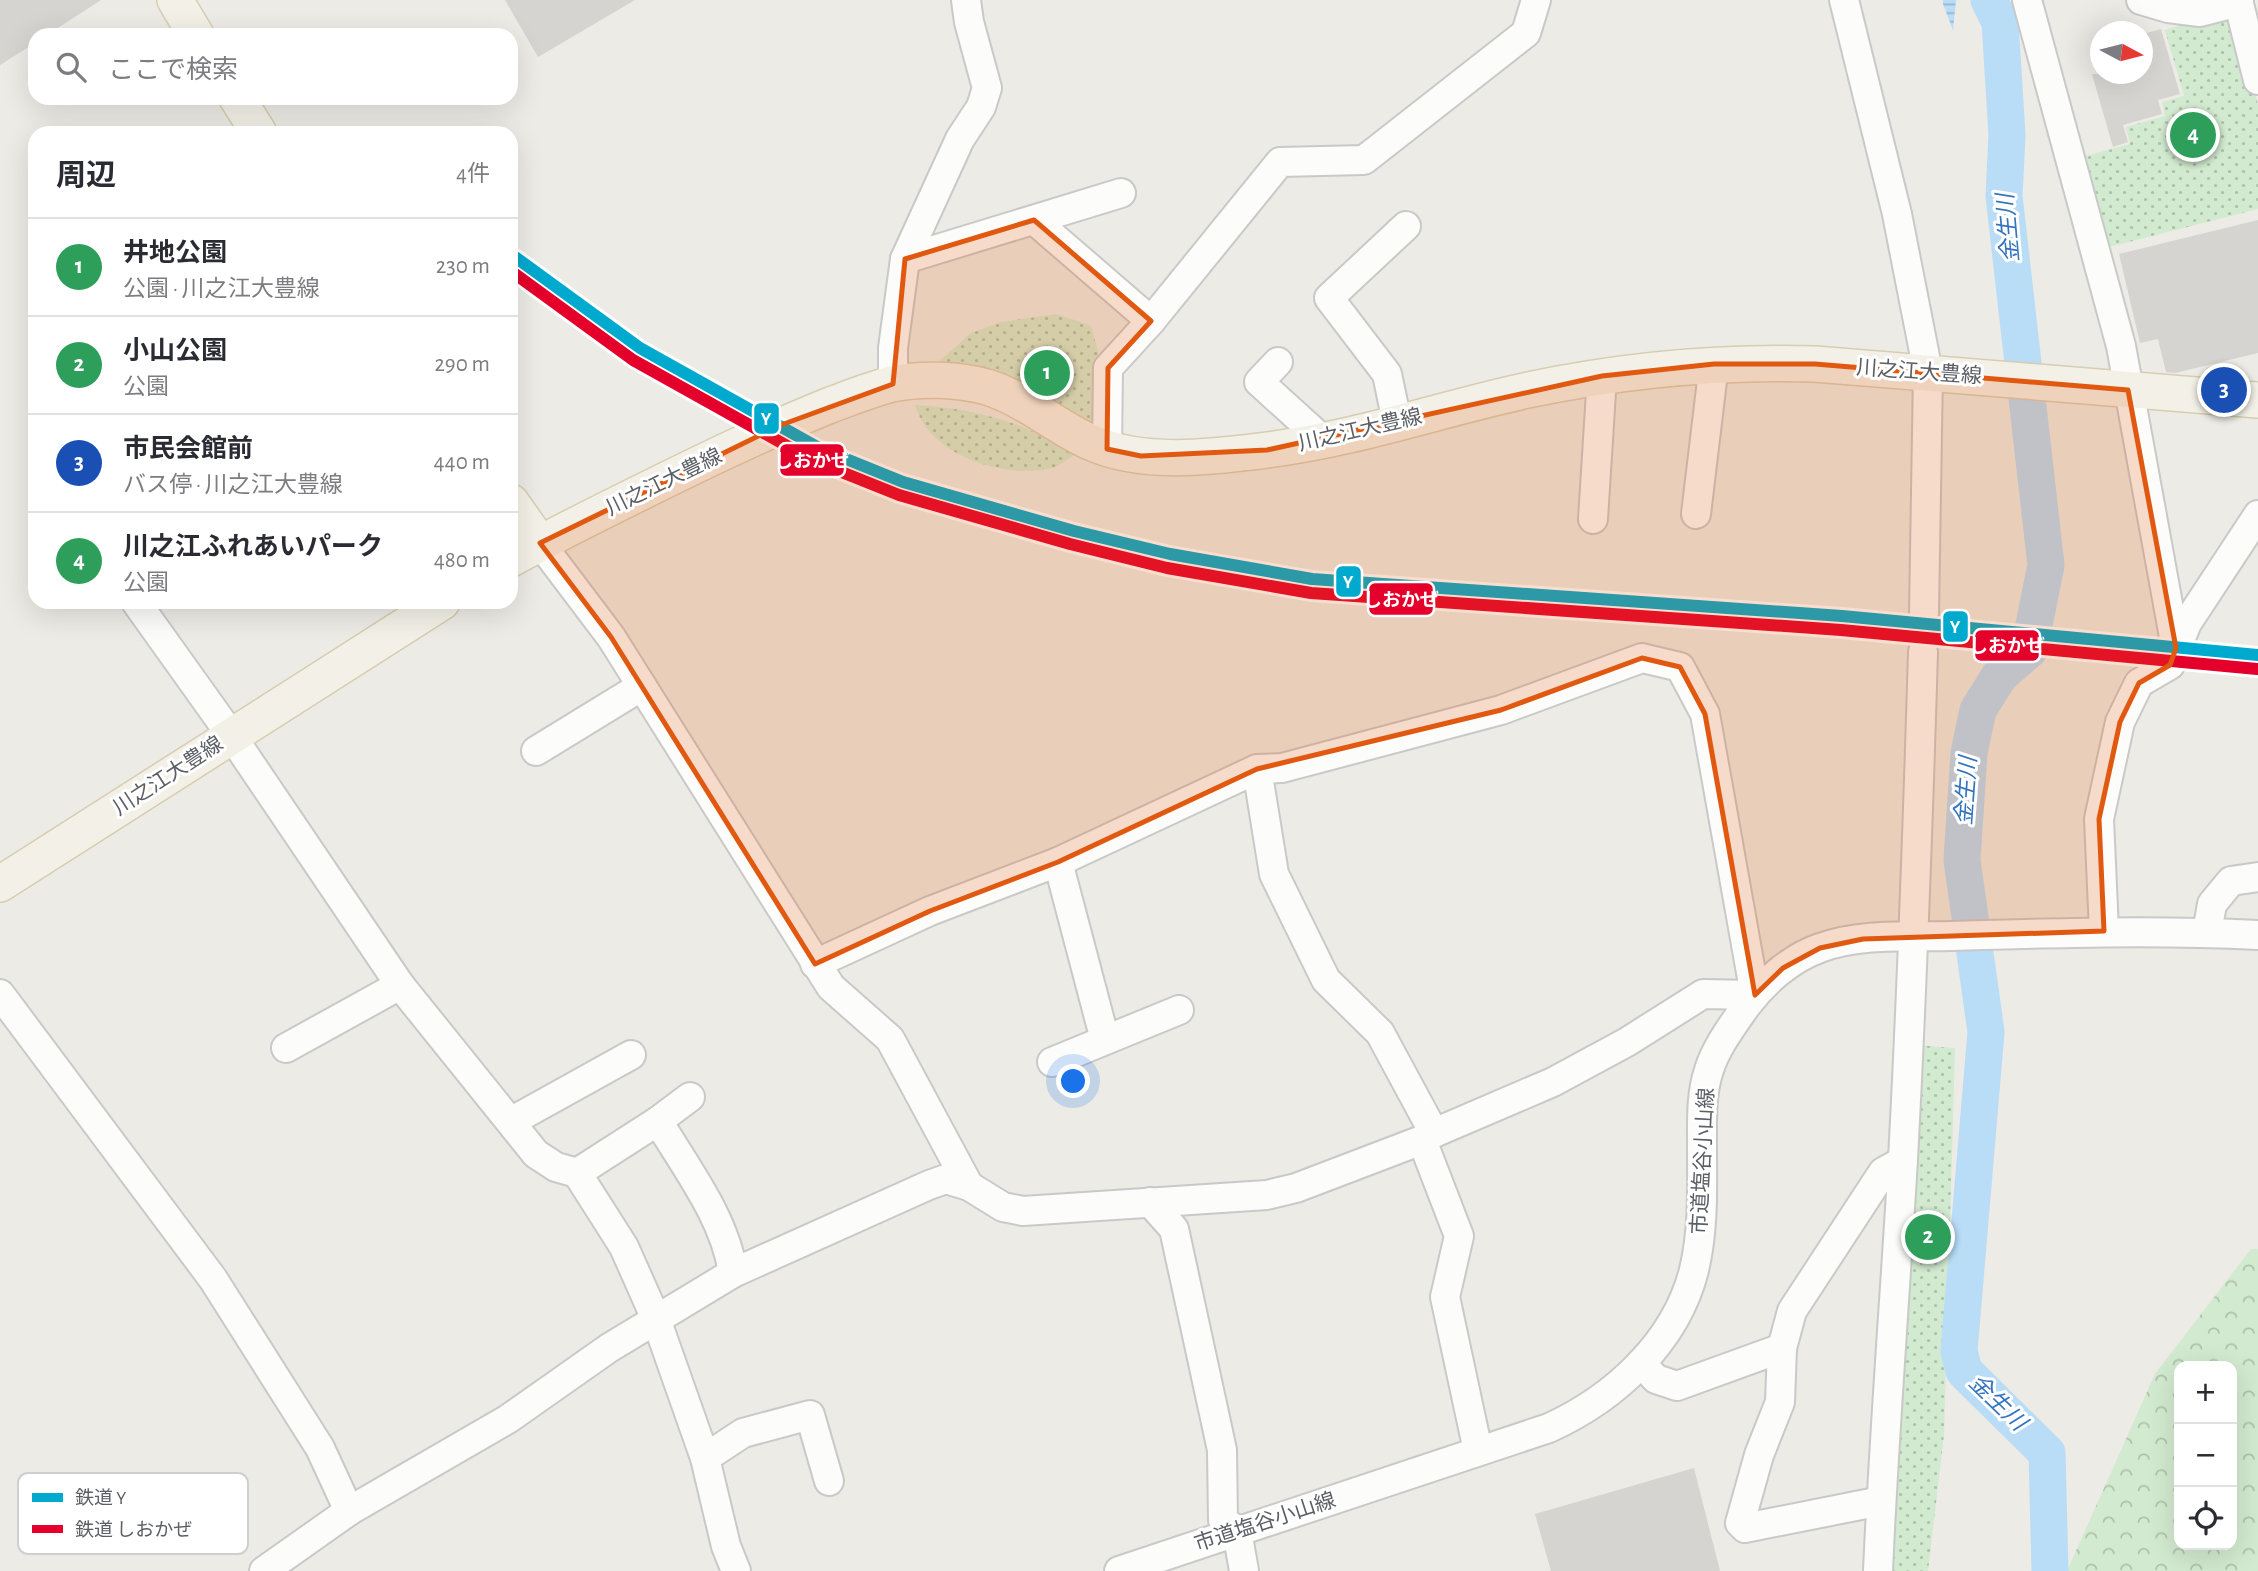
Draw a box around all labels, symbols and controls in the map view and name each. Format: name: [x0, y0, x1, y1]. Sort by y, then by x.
north arrow: [2090, 21, 2153, 84]
search box: [28, 28, 518, 105]
icon: search: [52, 48, 90, 86]
text: ここで検索: [108, 57, 238, 83]
pin: 4: [2170, 109, 2216, 161]
text: 周辺: [56, 161, 116, 191]
text: 4件: [456, 163, 490, 186]
water label: 金生川: [1992, 190, 2023, 264]
text: 井地公園: [123, 240, 227, 266]
text: 1: [75, 255, 83, 278]
text: 230 m: [436, 255, 490, 278]
text: 公園 · 川之江大豊線: [123, 278, 320, 301]
text: 小山公園: [123, 338, 227, 364]
pin: 1: [1024, 347, 1070, 399]
text: 2: [74, 353, 84, 376]
text: 290 m: [434, 353, 490, 376]
street label: 川之江大豊線: [1855, 356, 1983, 387]
pin: 3: [2201, 364, 2247, 416]
text: 公園: [123, 376, 169, 399]
line badge: Y: [753, 402, 780, 435]
street label: 川之江大豊線: [1296, 405, 1424, 454]
text: Y: [761, 410, 772, 429]
text: 市民会館前: [123, 436, 253, 462]
line badge: しおかぜ: [779, 443, 845, 477]
street label: 川之江大豊線: [602, 444, 725, 519]
text: 3: [74, 451, 84, 474]
text: 440 m: [434, 451, 490, 474]
text: しおかぜ: [774, 451, 850, 471]
text: バス停 · 川之江大豊線: [123, 474, 343, 497]
text: 川之江ふれあいパーク: [123, 534, 383, 560]
text: 4: [73, 549, 85, 572]
text: 480 m: [434, 549, 490, 572]
line badge: Y: [1335, 565, 1362, 598]
text: 公園: [123, 572, 169, 595]
text: Y: [1343, 573, 1354, 592]
line badge: しおかぜ: [1368, 582, 1434, 616]
text: しおかぜ: [1363, 590, 1439, 610]
line badge: Y: [1942, 610, 1969, 643]
text: Y: [1950, 618, 1961, 637]
line badge: しおかぜ: [1974, 629, 2040, 662]
text: しおかぜ: [1969, 636, 2045, 656]
street label: 川之江大豊線: [109, 732, 227, 819]
water label: 金生川: [1951, 753, 1981, 826]
your location: [1056, 1064, 1090, 1098]
street label: 市道塩谷小山線: [1688, 1087, 1717, 1235]
pin: 2: [1905, 1211, 1951, 1263]
map controls: [2174, 1361, 2237, 1550]
button: +: [2174, 1361, 2237, 1424]
water label: 金生川: [1964, 1369, 2033, 1437]
button: −: [2174, 1424, 2237, 1487]
legend: [18, 1473, 248, 1554]
button: locate: [2174, 1487, 2237, 1550]
text: 鉄道 Y: [75, 1488, 126, 1508]
street label: 市道塩谷小山線: [1192, 1488, 1338, 1555]
text: 鉄道 しおかぜ: [75, 1520, 192, 1540]

